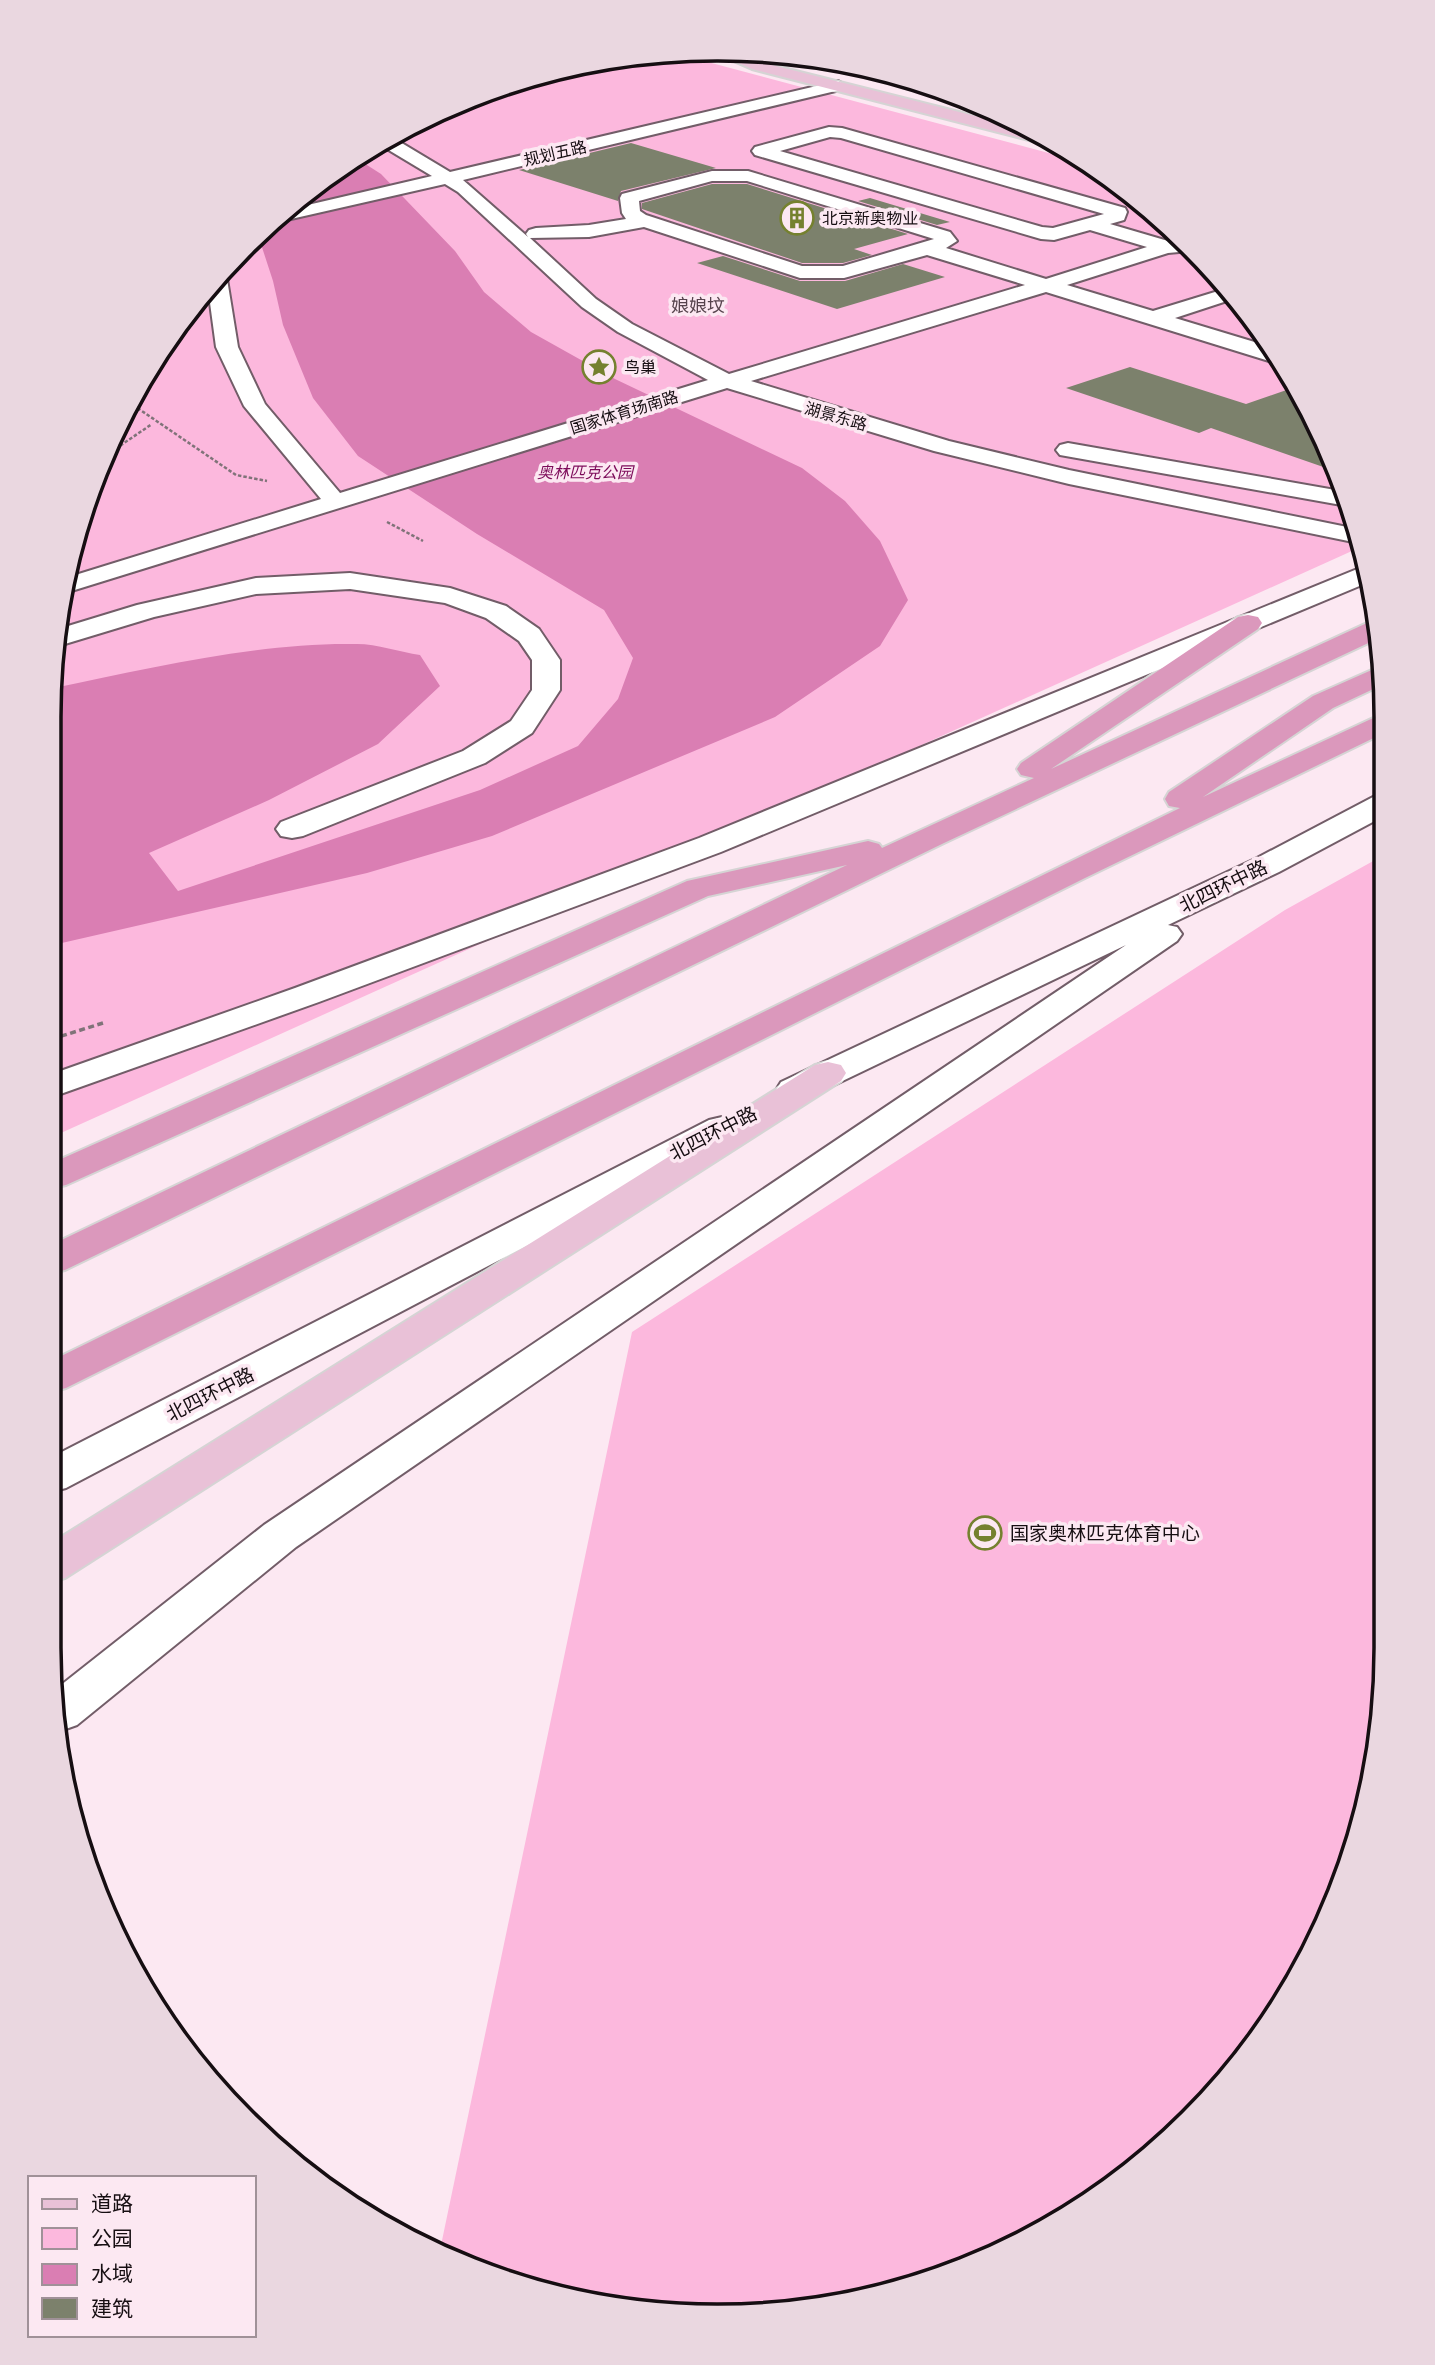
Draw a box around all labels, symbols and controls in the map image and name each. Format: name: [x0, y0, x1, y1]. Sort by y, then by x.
street label: 规划五路: [521, 133, 589, 171]
building icon: 北京新奥物业: [778, 199, 816, 237]
place label: 北京新奥物业: [822, 205, 918, 229]
district label: 娘娘坟: [671, 291, 725, 317]
place icon: 鸟巢: [580, 348, 618, 386]
place label: 鸟巢: [624, 354, 656, 378]
street label: 国家体育场南路: [567, 383, 681, 439]
street label: 湖景东路: [802, 395, 870, 435]
park label: 奥林匹克公园: [537, 459, 635, 483]
street label: 北四环中路: [1174, 852, 1271, 918]
street label: 北四环中路: [664, 1098, 761, 1165]
street label: 北四环中路: [161, 1359, 258, 1426]
sports icon: 国家奥林匹克体育中心: [966, 1514, 1004, 1552]
place label: 国家奥林匹克体育中心: [1010, 1518, 1200, 1545]
legend: [28, 2176, 256, 2337]
text: 道路: [91, 2187, 133, 2217]
text: 公园: [91, 2222, 133, 2252]
text: 水域: [91, 2257, 133, 2287]
text: 建筑: [91, 2292, 133, 2322]

